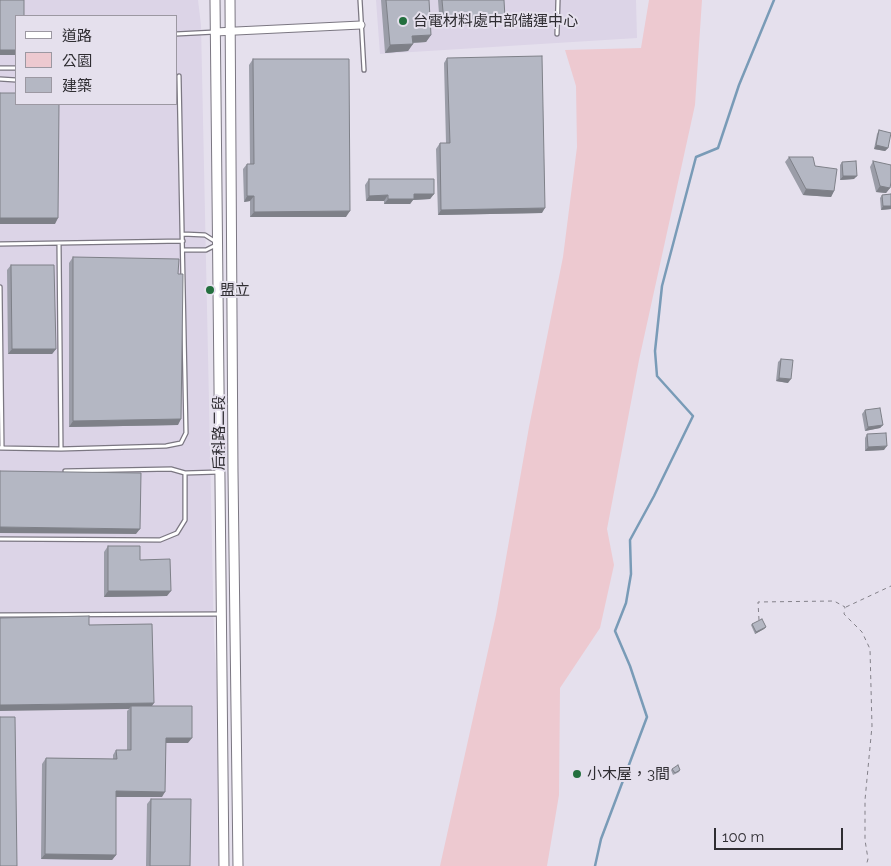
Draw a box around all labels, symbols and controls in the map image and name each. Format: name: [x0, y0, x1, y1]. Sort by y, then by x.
place label: 台電材料處中部儲運中心: [413, 12, 578, 30]
legend: [15, 15, 178, 105]
marker: 台電材料處中部儲運中心: [397, 15, 409, 27]
text: 道路: [62, 27, 92, 45]
text: 公園: [62, 52, 92, 70]
text: 建築: [62, 77, 92, 95]
place label: 盟立: [220, 281, 250, 299]
marker: 盟立: [204, 284, 216, 296]
street label: 后科路二段: [210, 396, 228, 470]
place label: 小木屋，3間: [587, 765, 670, 783]
marker: 小木屋，3間: [571, 768, 583, 780]
scale bar: [716, 818, 845, 850]
text: 100 m: [722, 828, 764, 846]

